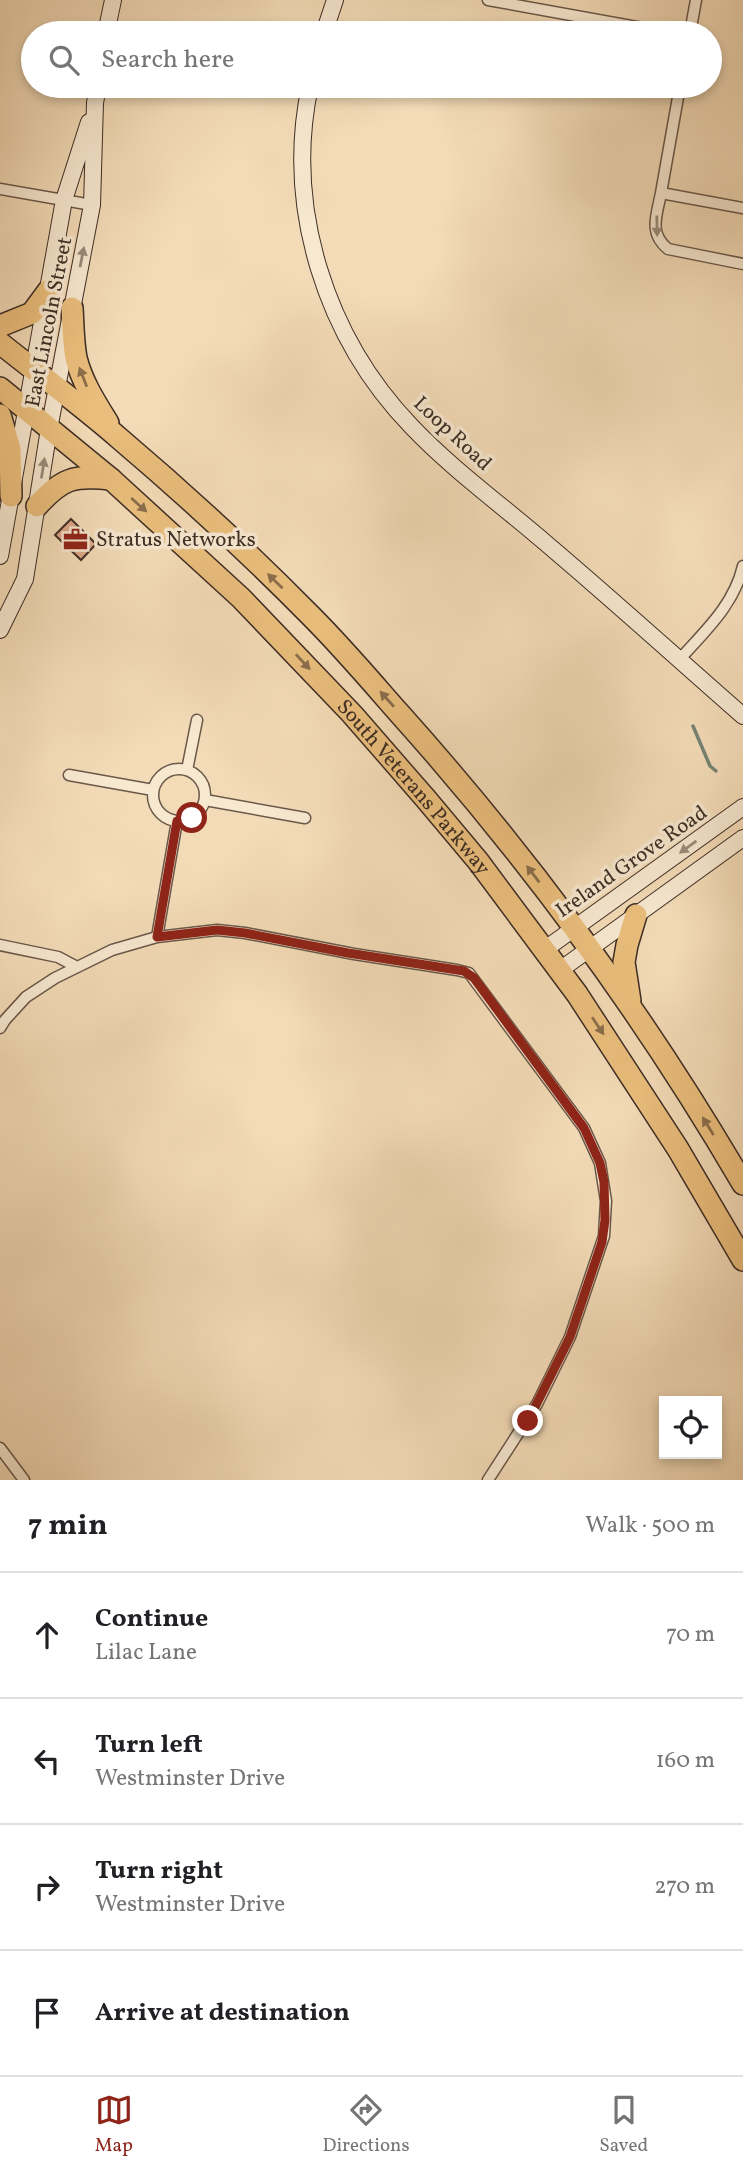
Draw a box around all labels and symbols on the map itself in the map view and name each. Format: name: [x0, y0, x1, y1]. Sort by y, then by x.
one-way arrow: [651, 215, 663, 237]
street label: East Lincoln Street: [19, 235, 80, 410]
one-way arrow: [77, 246, 88, 268]
one-way arrow: [77, 367, 88, 388]
street label: Loop Road: [406, 390, 498, 478]
one-way arrow: [38, 457, 49, 479]
one-way arrow: [130, 497, 148, 513]
office icon: Stratus Networks: [62, 525, 90, 553]
place label: Stratus Networks: [96, 526, 256, 555]
one-way arrow: [267, 573, 284, 590]
one-way arrow: [295, 653, 311, 671]
one-way arrow: [379, 690, 395, 708]
street label: South Veterans Parkway: [329, 694, 497, 882]
street label: Ireland Grove Road: [550, 799, 714, 925]
route start: [176, 802, 207, 833]
one-way arrow: [679, 840, 697, 854]
one-way arrow: [525, 865, 540, 883]
one-way arrow: [591, 1017, 605, 1035]
one-way arrow: [701, 1116, 714, 1135]
route end: [512, 1405, 543, 1436]

